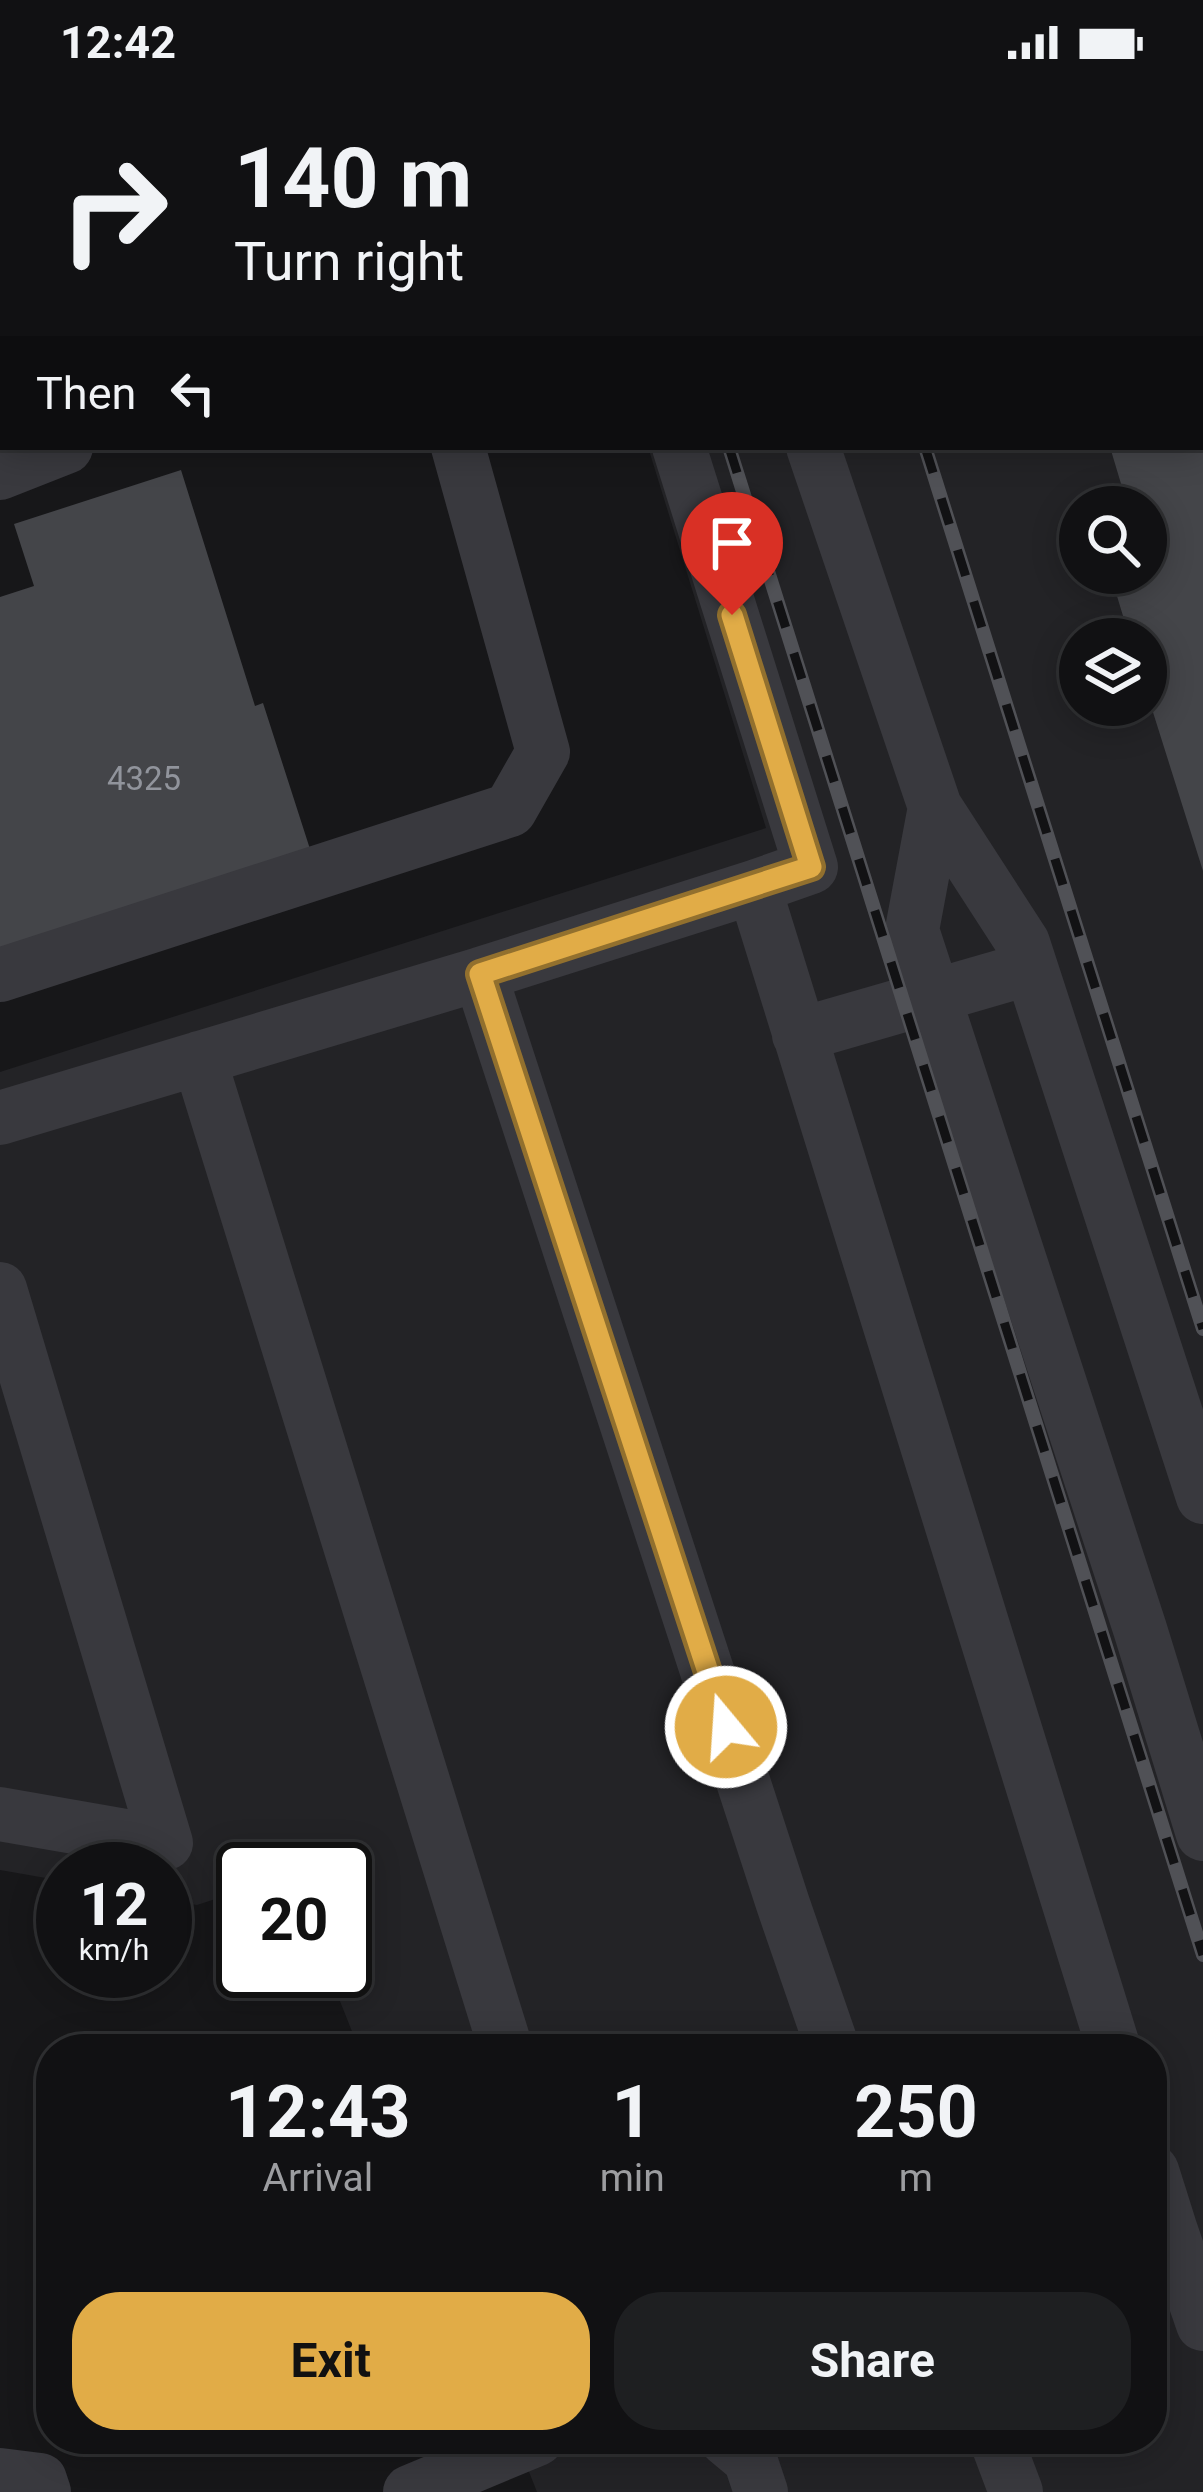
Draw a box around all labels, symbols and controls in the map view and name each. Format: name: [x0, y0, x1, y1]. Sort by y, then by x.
text: 12:42: [60, 16, 176, 69]
text: 140 m: [234, 129, 472, 228]
icon: right: [36, 132, 192, 288]
text: Turn right: [234, 230, 464, 293]
icon: left: [160, 360, 226, 426]
text: Then: [36, 367, 136, 420]
map controls: [1059, 486, 1167, 726]
button: search: [1059, 486, 1167, 594]
pin: [681, 492, 783, 615]
icon: arrive: [699, 510, 765, 576]
button: layers: [1059, 618, 1167, 726]
house number: 4325: [107, 759, 181, 798]
position arrow: [663, 1664, 789, 1790]
speed limit sign: 20: [216, 1842, 372, 1998]
text: 12: [80, 1869, 148, 1940]
text: km/h: [79, 1932, 149, 1967]
text: 12:43: [225, 2070, 411, 2155]
text: 1: [612, 2070, 653, 2155]
text: 250: [854, 2070, 978, 2155]
text: Arrival: [262, 2155, 373, 2201]
text: min: [600, 2155, 665, 2201]
text: m: [899, 2155, 933, 2201]
button: Exit: [72, 2292, 590, 2430]
button: Share: [614, 2292, 1131, 2430]

